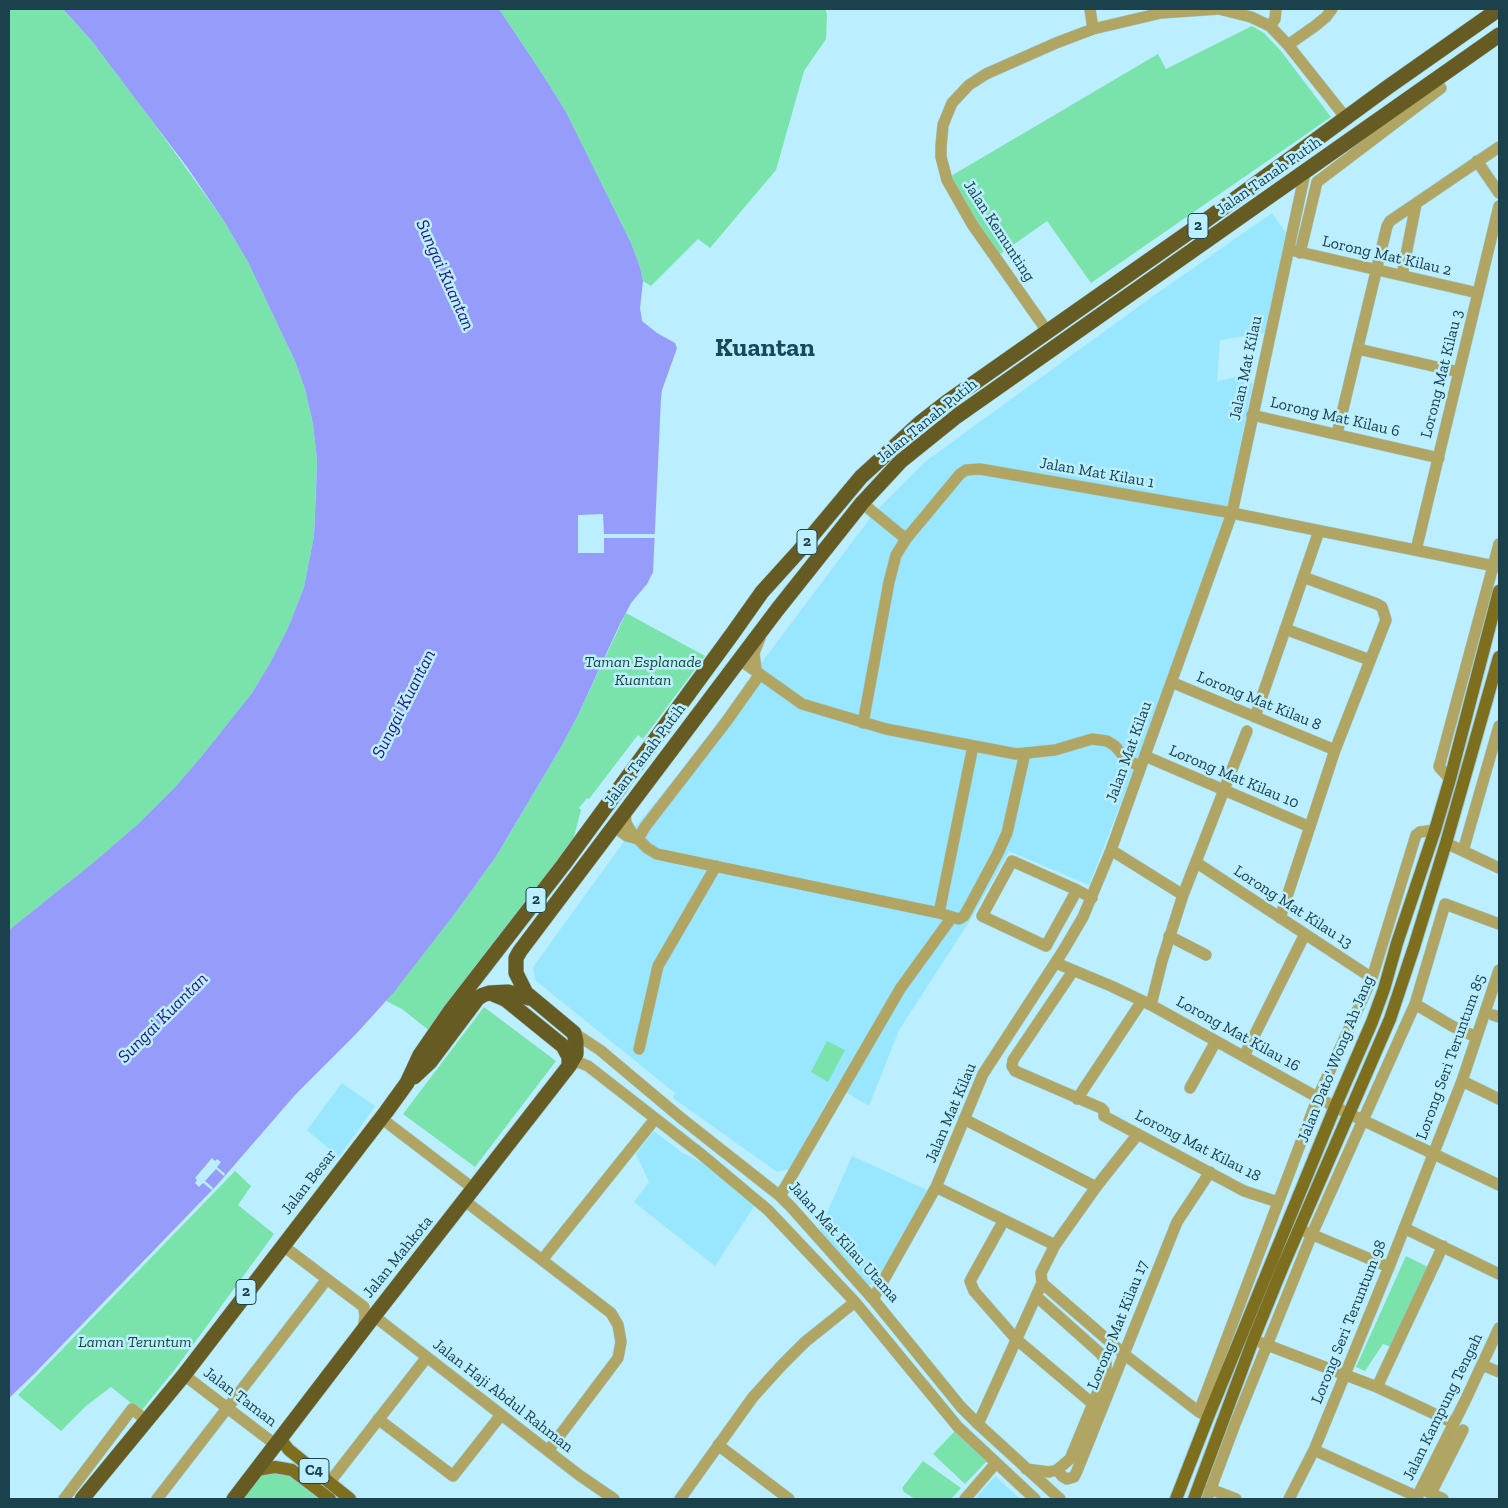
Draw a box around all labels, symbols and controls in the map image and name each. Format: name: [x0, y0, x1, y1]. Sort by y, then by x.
street label: Jalan Tanah Putih: [1213, 133, 1325, 219]
street label: Jalan Kemunting: [959, 177, 1039, 285]
road number: 2: [1188, 214, 1208, 238]
water label: Sungai Kuantan: [411, 216, 479, 334]
street label: Lorong Mat Kilau 2: [1320, 232, 1454, 280]
street label: Lorong Mat Kilau 3: [1417, 308, 1467, 440]
street label: Jalan Mat Kilau: [1226, 314, 1266, 422]
district label: Kuantan: [715, 333, 815, 365]
street label: Jalan Tanah Putih: [873, 375, 981, 467]
street label: Lorong Mat Kilau 6: [1268, 393, 1402, 441]
street label: Jalan Mat Kilau 1: [1038, 453, 1156, 493]
road number: 2: [797, 530, 817, 554]
water label: Sungai Kuantan: [367, 646, 441, 762]
park label: Taman Esplanade Kuantan: [584, 652, 702, 690]
street label: Lorong Mat Kilau 8: [1194, 667, 1324, 735]
street label: Jalan Mat Kilau: [1102, 699, 1156, 805]
street label: Jalan Tanah Putih: [600, 700, 690, 810]
street label: Lorong Mat Kilau 10: [1166, 741, 1302, 813]
street label: Lorong Mat Kilau 13: [1230, 861, 1356, 953]
road number: 2: [526, 888, 546, 912]
water label: Sungai Kuantan: [113, 968, 213, 1068]
street label: Lorong Seri Teruntum 85: [1412, 972, 1490, 1142]
street label: Jalan Dato' Wong Ah Jang: [1294, 973, 1378, 1145]
street label: Lorong Mat Kilau 16: [1173, 992, 1303, 1076]
street label: Jalan Mat Kilau: [921, 1060, 981, 1166]
street label: Lorong Mat Kilau 18: [1132, 1106, 1264, 1186]
street label: Jalan Besar: [277, 1145, 341, 1219]
street label: Jalan Mat Kilau Utama: [785, 1177, 903, 1307]
street label: Jalan Mahkota: [359, 1212, 437, 1302]
street label: Lorong Seri Teruntum 98: [1307, 1237, 1391, 1407]
street label: Lorong Mat Kilau 17: [1083, 1258, 1153, 1392]
road number: 2: [236, 1280, 256, 1304]
street label: Jalan Kampung Tengah: [1399, 1330, 1487, 1484]
park label: Laman Teruntum: [78, 1332, 192, 1352]
street label: Jalan Haji Abdul Rahman: [429, 1335, 577, 1457]
street label: Jalan Taman: [199, 1363, 281, 1431]
road number: C4: [299, 1458, 329, 1484]

